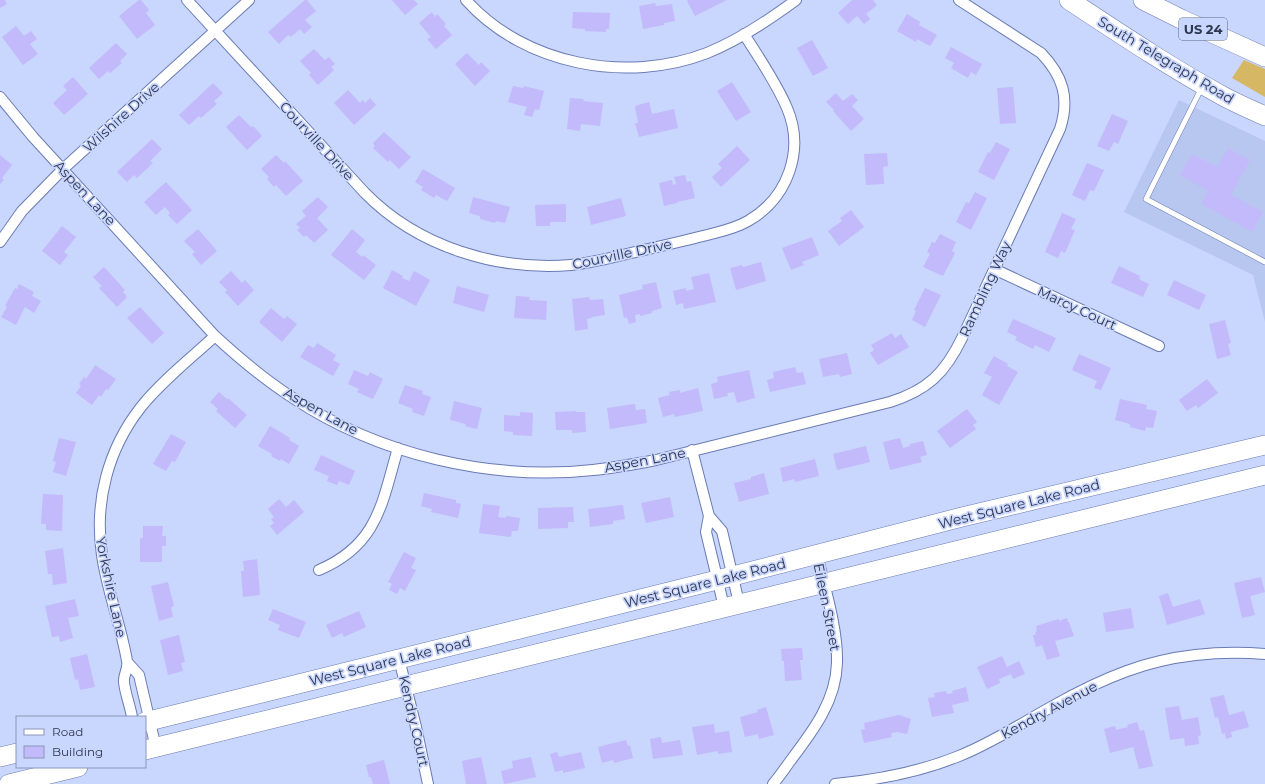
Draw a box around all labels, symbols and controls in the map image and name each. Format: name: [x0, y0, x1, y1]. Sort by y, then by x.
street label: South Telegraph Road: [1095, 12, 1237, 108]
road number: US 24: [1179, 18, 1227, 40]
street label: Wilshire Drive: [79, 78, 163, 156]
street label: Courville Drive: [276, 98, 358, 184]
street label: Aspen Lane: [50, 157, 120, 229]
street label: Courville Drive: [571, 235, 673, 273]
street label: Rambling Way: [955, 238, 1015, 340]
street label: Marcy Court: [1034, 282, 1120, 334]
street label: Aspen Lane: [281, 383, 361, 439]
street label: Aspen Lane: [603, 443, 687, 477]
street label: West Square Lake Road: [936, 475, 1102, 533]
street label: Yorkshire Lane: [92, 535, 130, 639]
street label: West Square Lake Road: [622, 554, 788, 612]
street label: Eileen Street: [810, 561, 844, 653]
street label: West Square Lake Road: [307, 632, 473, 690]
street label: Kendry Court: [395, 674, 433, 769]
street label: Kendry Avenue: [998, 677, 1100, 743]
legend: [16, 716, 146, 768]
text: Road: [52, 724, 83, 739]
text: Building: [52, 744, 103, 759]

